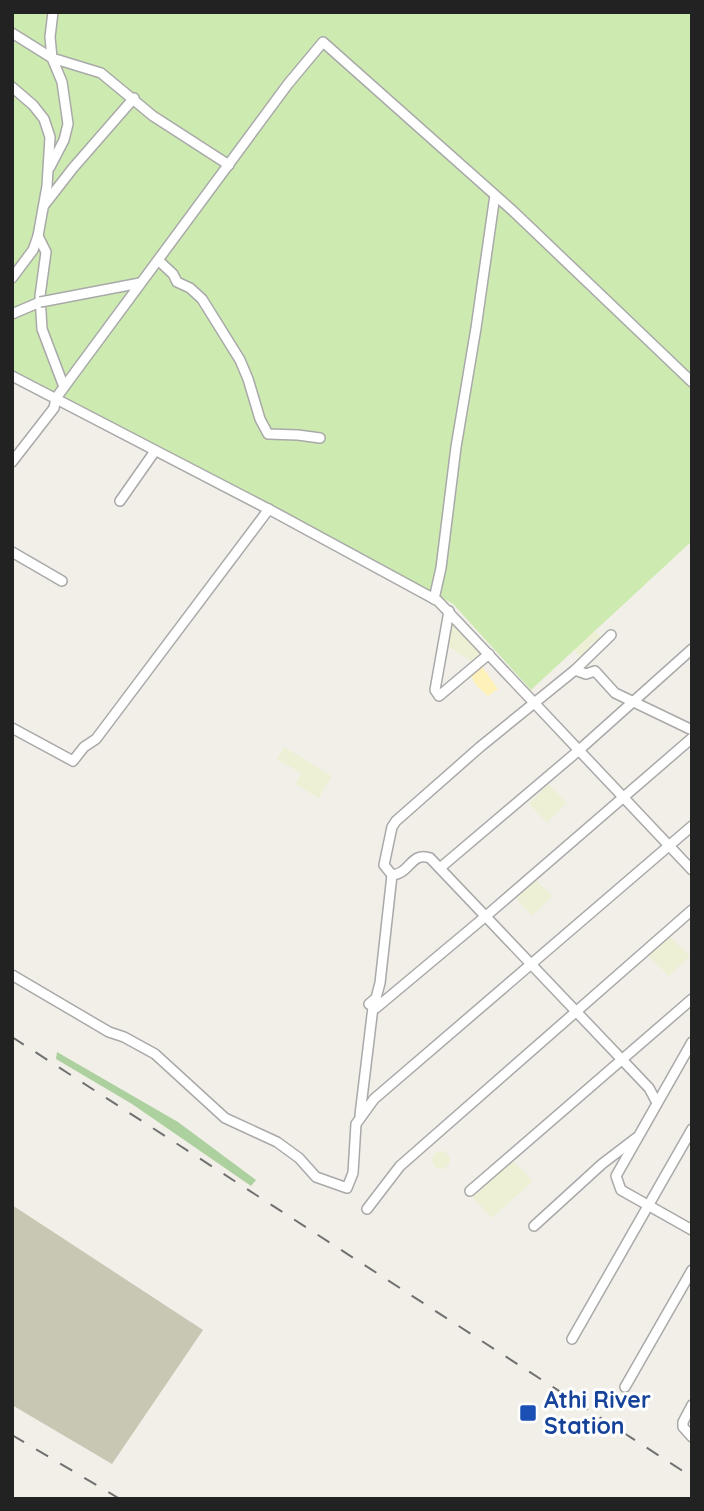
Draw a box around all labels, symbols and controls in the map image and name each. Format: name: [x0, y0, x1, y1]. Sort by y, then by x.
place label: Athi River Station: [544, 1385, 651, 1440]
marker: Athi River Station: [518, 1403, 538, 1423]

